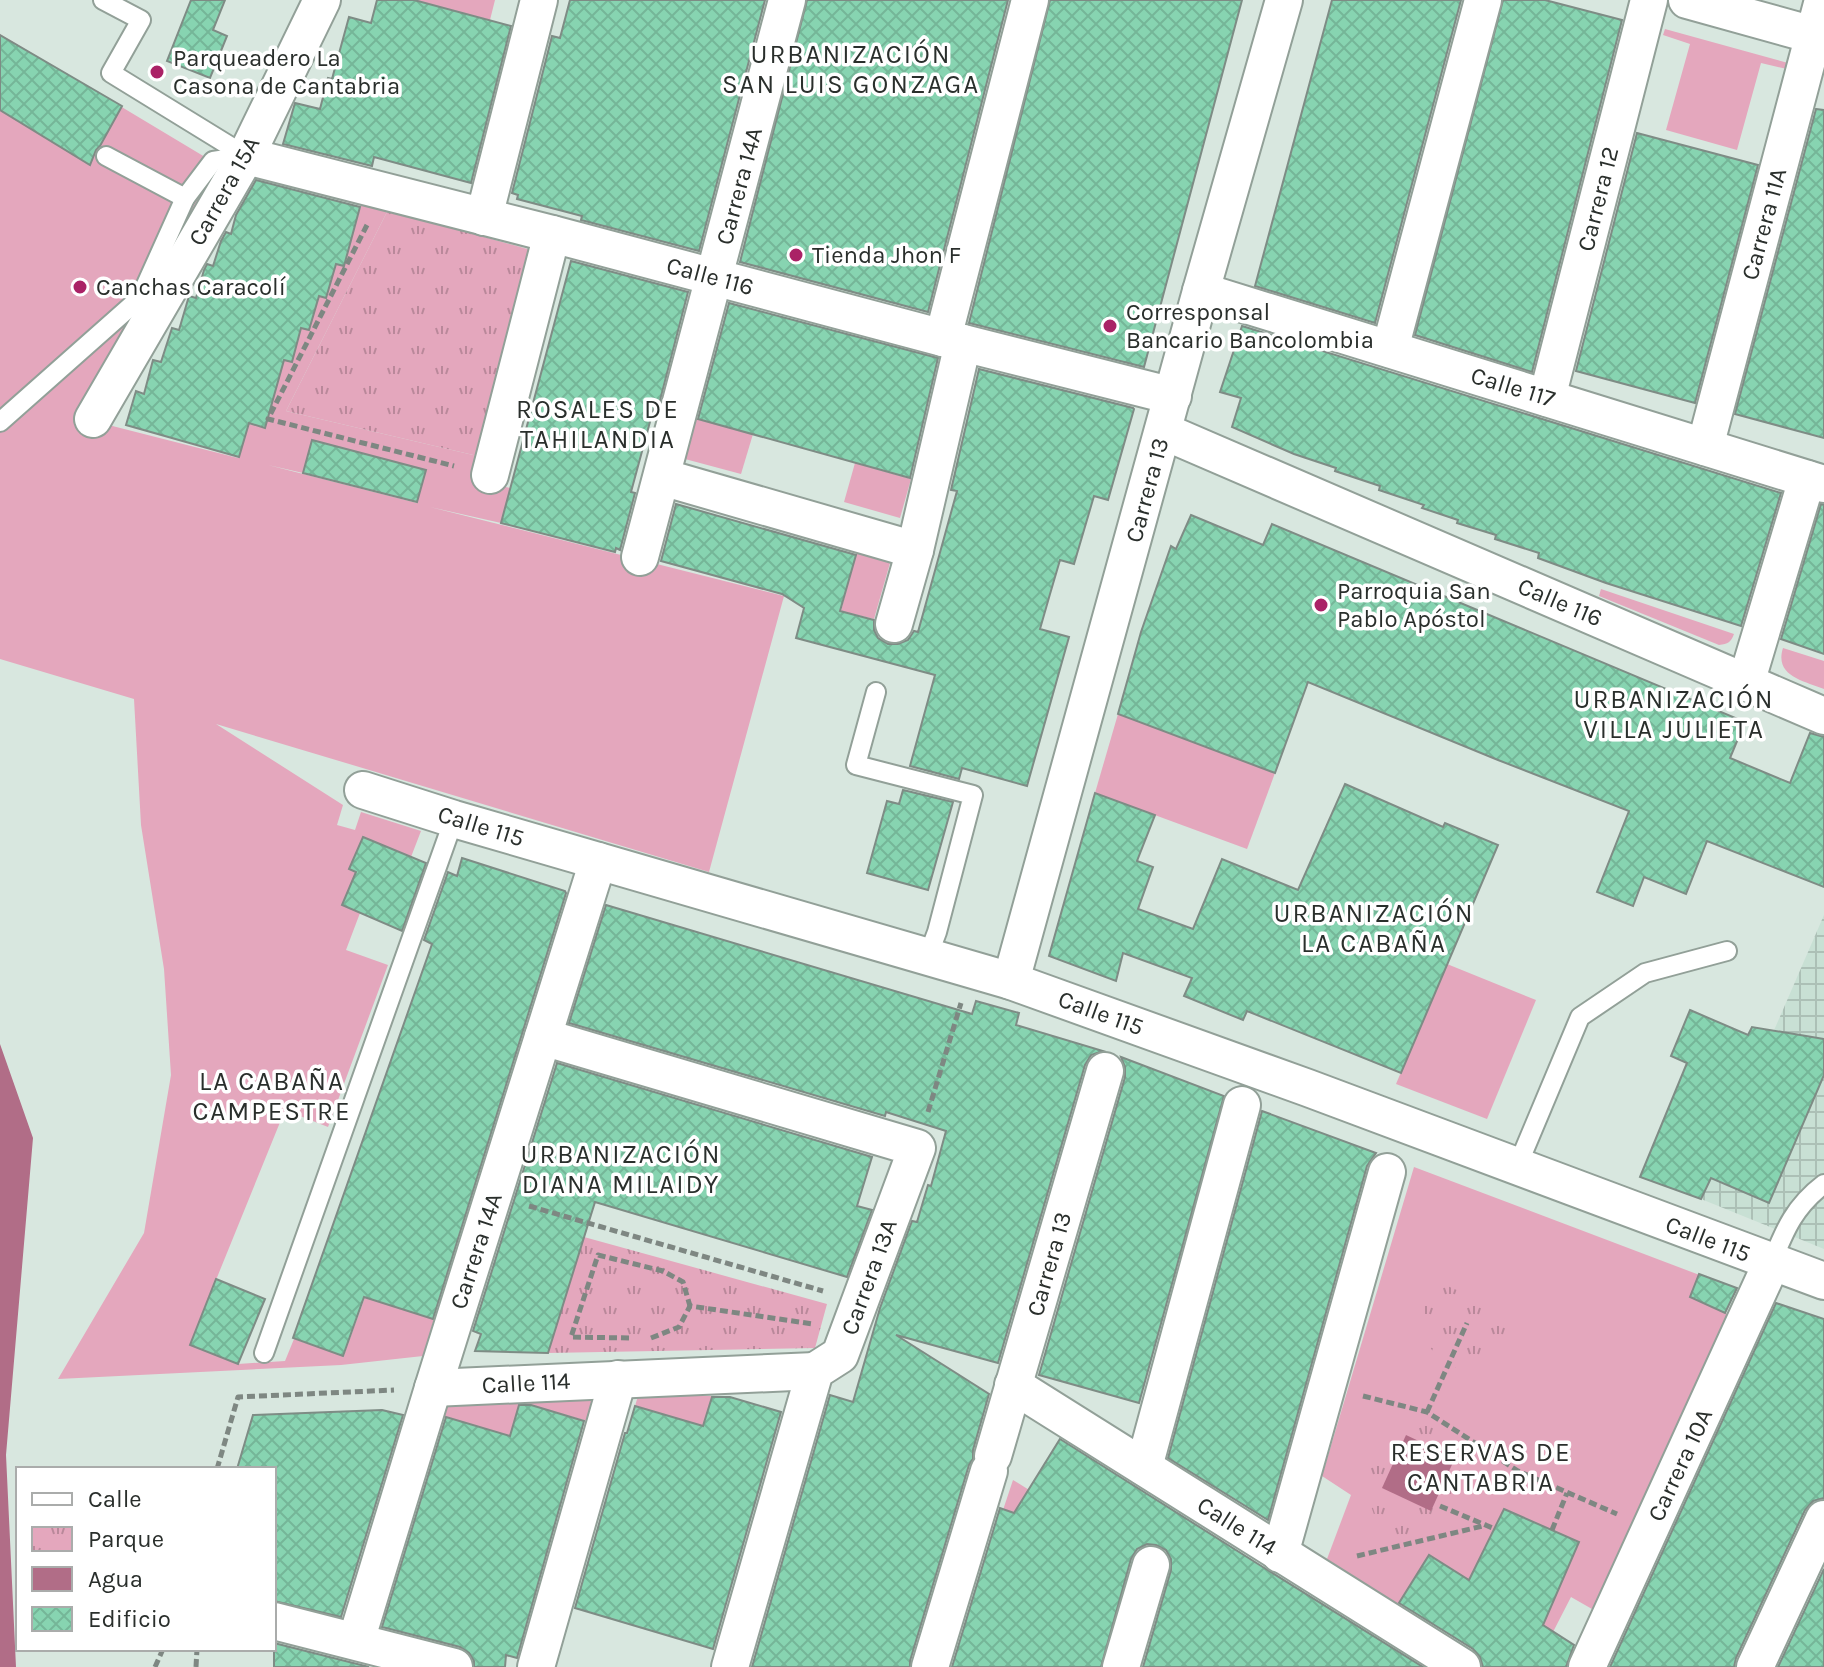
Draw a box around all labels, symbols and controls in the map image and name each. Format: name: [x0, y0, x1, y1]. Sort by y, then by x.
district label: URBANIZACIÓN SAN LUIS GONZAGA: [722, 38, 980, 100]
place label: Parqueadero La Casona de Cantabria: [173, 44, 400, 100]
marker: Parqueadero La Casona de Cantabria: [148, 63, 166, 81]
street label: Carrera 14A: [710, 124, 768, 248]
street label: Carrera 15A: [183, 131, 266, 250]
street label: Carrera 12: [1571, 144, 1625, 254]
street label: Carrera 11A: [1736, 165, 1792, 283]
place label: Tienda Jhon F: [812, 241, 961, 269]
marker: Tienda Jhon F: [787, 246, 805, 264]
street label: Calle 116: [663, 251, 757, 301]
place label: Canchas Caracolí: [96, 273, 287, 301]
marker: Canchas Caracolí: [71, 278, 89, 296]
place label: Corresponsal Bancario Bancolombia: [1126, 298, 1374, 354]
marker: Corresponsal Bancario Bancolombia: [1101, 317, 1119, 335]
street label: Calle 117: [1468, 361, 1558, 413]
district label: ROSALES DE TAHILANDIA: [516, 394, 680, 455]
street label: Carrera 13: [1120, 435, 1174, 545]
street label: Calle 116: [1514, 572, 1606, 632]
place label: Parroquia San Pablo Apóstol: [1337, 577, 1491, 633]
marker: Parroquia San Pablo Apóstol: [1312, 596, 1330, 614]
district label: URBANIZACIÓN VILLA JULIETA: [1573, 683, 1775, 745]
street label: Calle 115: [434, 800, 528, 852]
district label: URBANIZACIÓN LA CABAÑA: [1273, 897, 1475, 959]
street label: Calle 115: [1054, 985, 1148, 1041]
district label: LA CABAÑA CAMPESTRE: [192, 1066, 352, 1127]
district label: URBANIZACIÓN DIANA MILAIDY: [520, 1138, 722, 1200]
street label: Carrera 14A: [444, 1189, 508, 1313]
street label: Carrera 13: [1021, 1209, 1077, 1319]
street label: Calle 115: [1662, 1210, 1754, 1268]
street label: Carrera 13A: [835, 1215, 903, 1339]
street label: Calle 114: [481, 1367, 571, 1399]
street label: Carrera 10A: [1642, 1404, 1718, 1526]
district label: RESERVAS DE CANTABRIA: [1390, 1437, 1572, 1498]
legend: [16, 1467, 276, 1651]
text: Calle: [88, 1485, 142, 1513]
street label: Calle 114: [1192, 1491, 1282, 1561]
text: Parque: [88, 1525, 164, 1553]
text: Agua: [88, 1565, 143, 1593]
text: Edificio: [88, 1605, 171, 1633]

